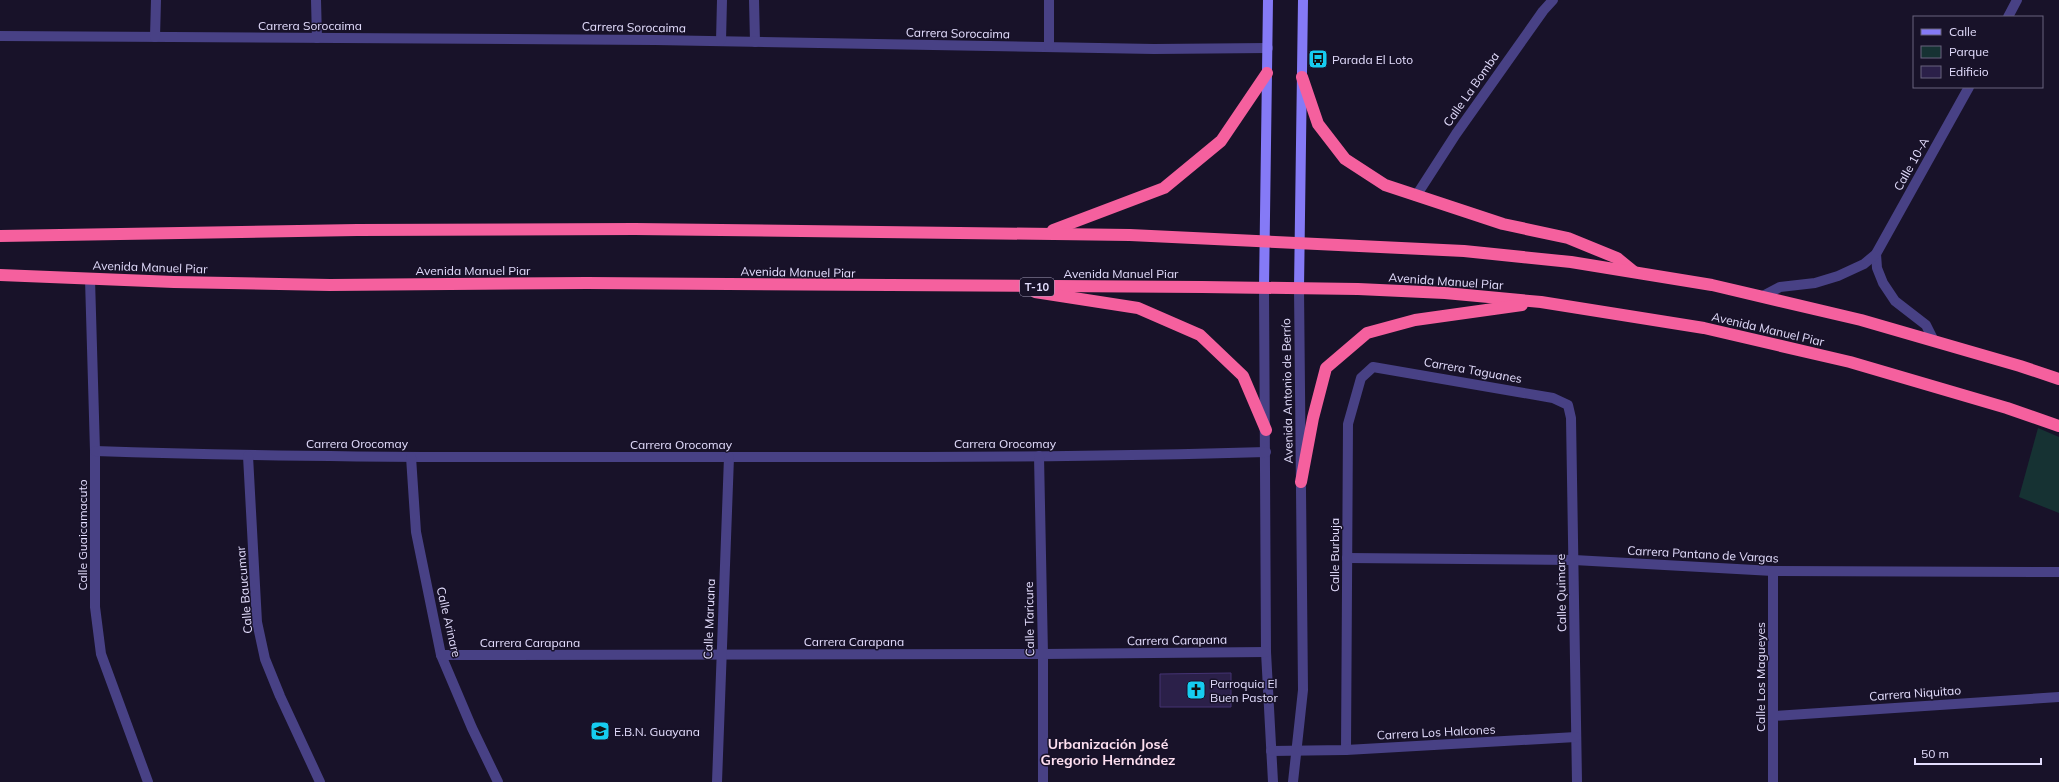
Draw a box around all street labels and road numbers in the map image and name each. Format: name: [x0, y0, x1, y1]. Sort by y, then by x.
street label: Carrera Sorocaima: [258, 18, 362, 33]
street label: Carrera Sorocaima: [582, 19, 686, 35]
street label: Carrera Sorocaima: [906, 25, 1010, 41]
street label: Calle La Bomba: [1440, 49, 1502, 129]
street label: Calle 10-A: [1890, 135, 1932, 193]
street label: Avenida Manuel Piar: [92, 257, 208, 277]
street label: Avenida Manuel Piar: [416, 263, 531, 278]
street label: Avenida Manuel Piar: [740, 263, 856, 281]
street label: Avenida Manuel Piar: [1064, 266, 1179, 281]
street label: Avenida Manuel Piar: [1388, 270, 1504, 293]
road number: T-10: [1020, 278, 1054, 296]
street label: Avenida Manuel Piar: [1710, 309, 1826, 349]
street label: Avenida Antonio de Berrío: [1278, 318, 1296, 464]
street label: Carrera Taguanes: [1423, 354, 1523, 386]
street label: Carrera Orocomay: [306, 436, 409, 451]
street label: Carrera Orocomay: [954, 436, 1057, 451]
street label: Carrera Orocomay: [630, 437, 733, 452]
street label: Calle Guaicamacuto: [75, 479, 90, 591]
street label: Calle Burbuja: [1327, 518, 1342, 592]
street label: Carrera Pantano de Vargas: [1627, 543, 1779, 565]
street label: Calle Baucumar: [233, 545, 255, 634]
street label: Calle Quimare: [1553, 554, 1569, 632]
street label: Calle Maruana: [700, 578, 718, 660]
street label: Calle Taricure: [1021, 581, 1037, 657]
street label: Calle Arinare: [434, 585, 464, 659]
street label: Calle Los Magueyes: [1753, 622, 1768, 732]
street label: Carrera Carapana: [1127, 632, 1227, 648]
street label: Carrera Carapana: [804, 634, 904, 649]
street label: Carrera Carapana: [480, 635, 580, 650]
street label: Carrera Niquitao: [1869, 682, 1962, 704]
street label: Carrera Los Halcones: [1376, 721, 1496, 743]

